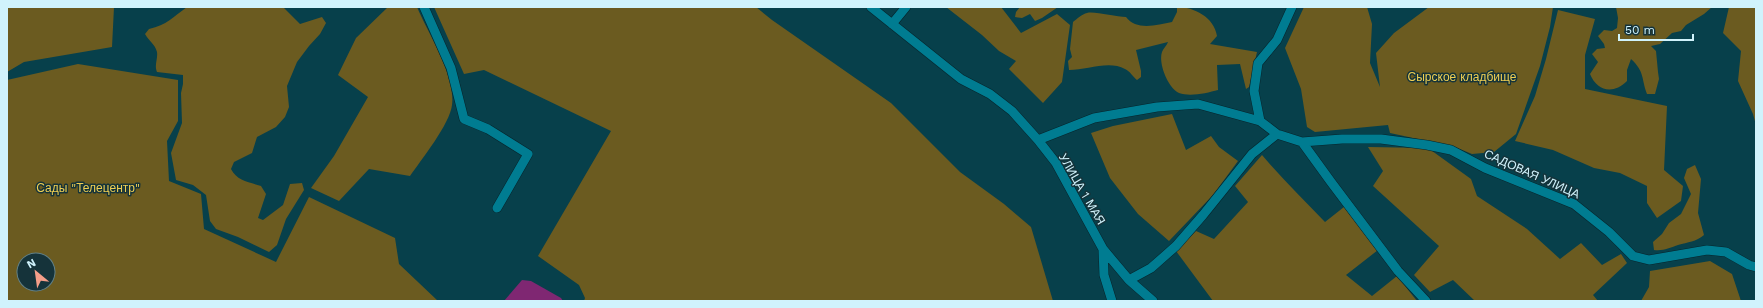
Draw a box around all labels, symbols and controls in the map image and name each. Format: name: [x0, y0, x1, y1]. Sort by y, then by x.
scale bar: [1619, 16, 1693, 42]
text: 50 m: [1625, 23, 1655, 37]
park label: Сырское кладбище: [1408, 70, 1517, 84]
street label: САДОВАЯ УЛИЦА: [1482, 147, 1582, 201]
street label: УЛИЦА 1 МАЯ: [1056, 151, 1108, 227]
park label: Сады "Телецентр": [36, 181, 140, 195]
north arrow: [16, 252, 56, 292]
text: N: [25, 256, 38, 271]

